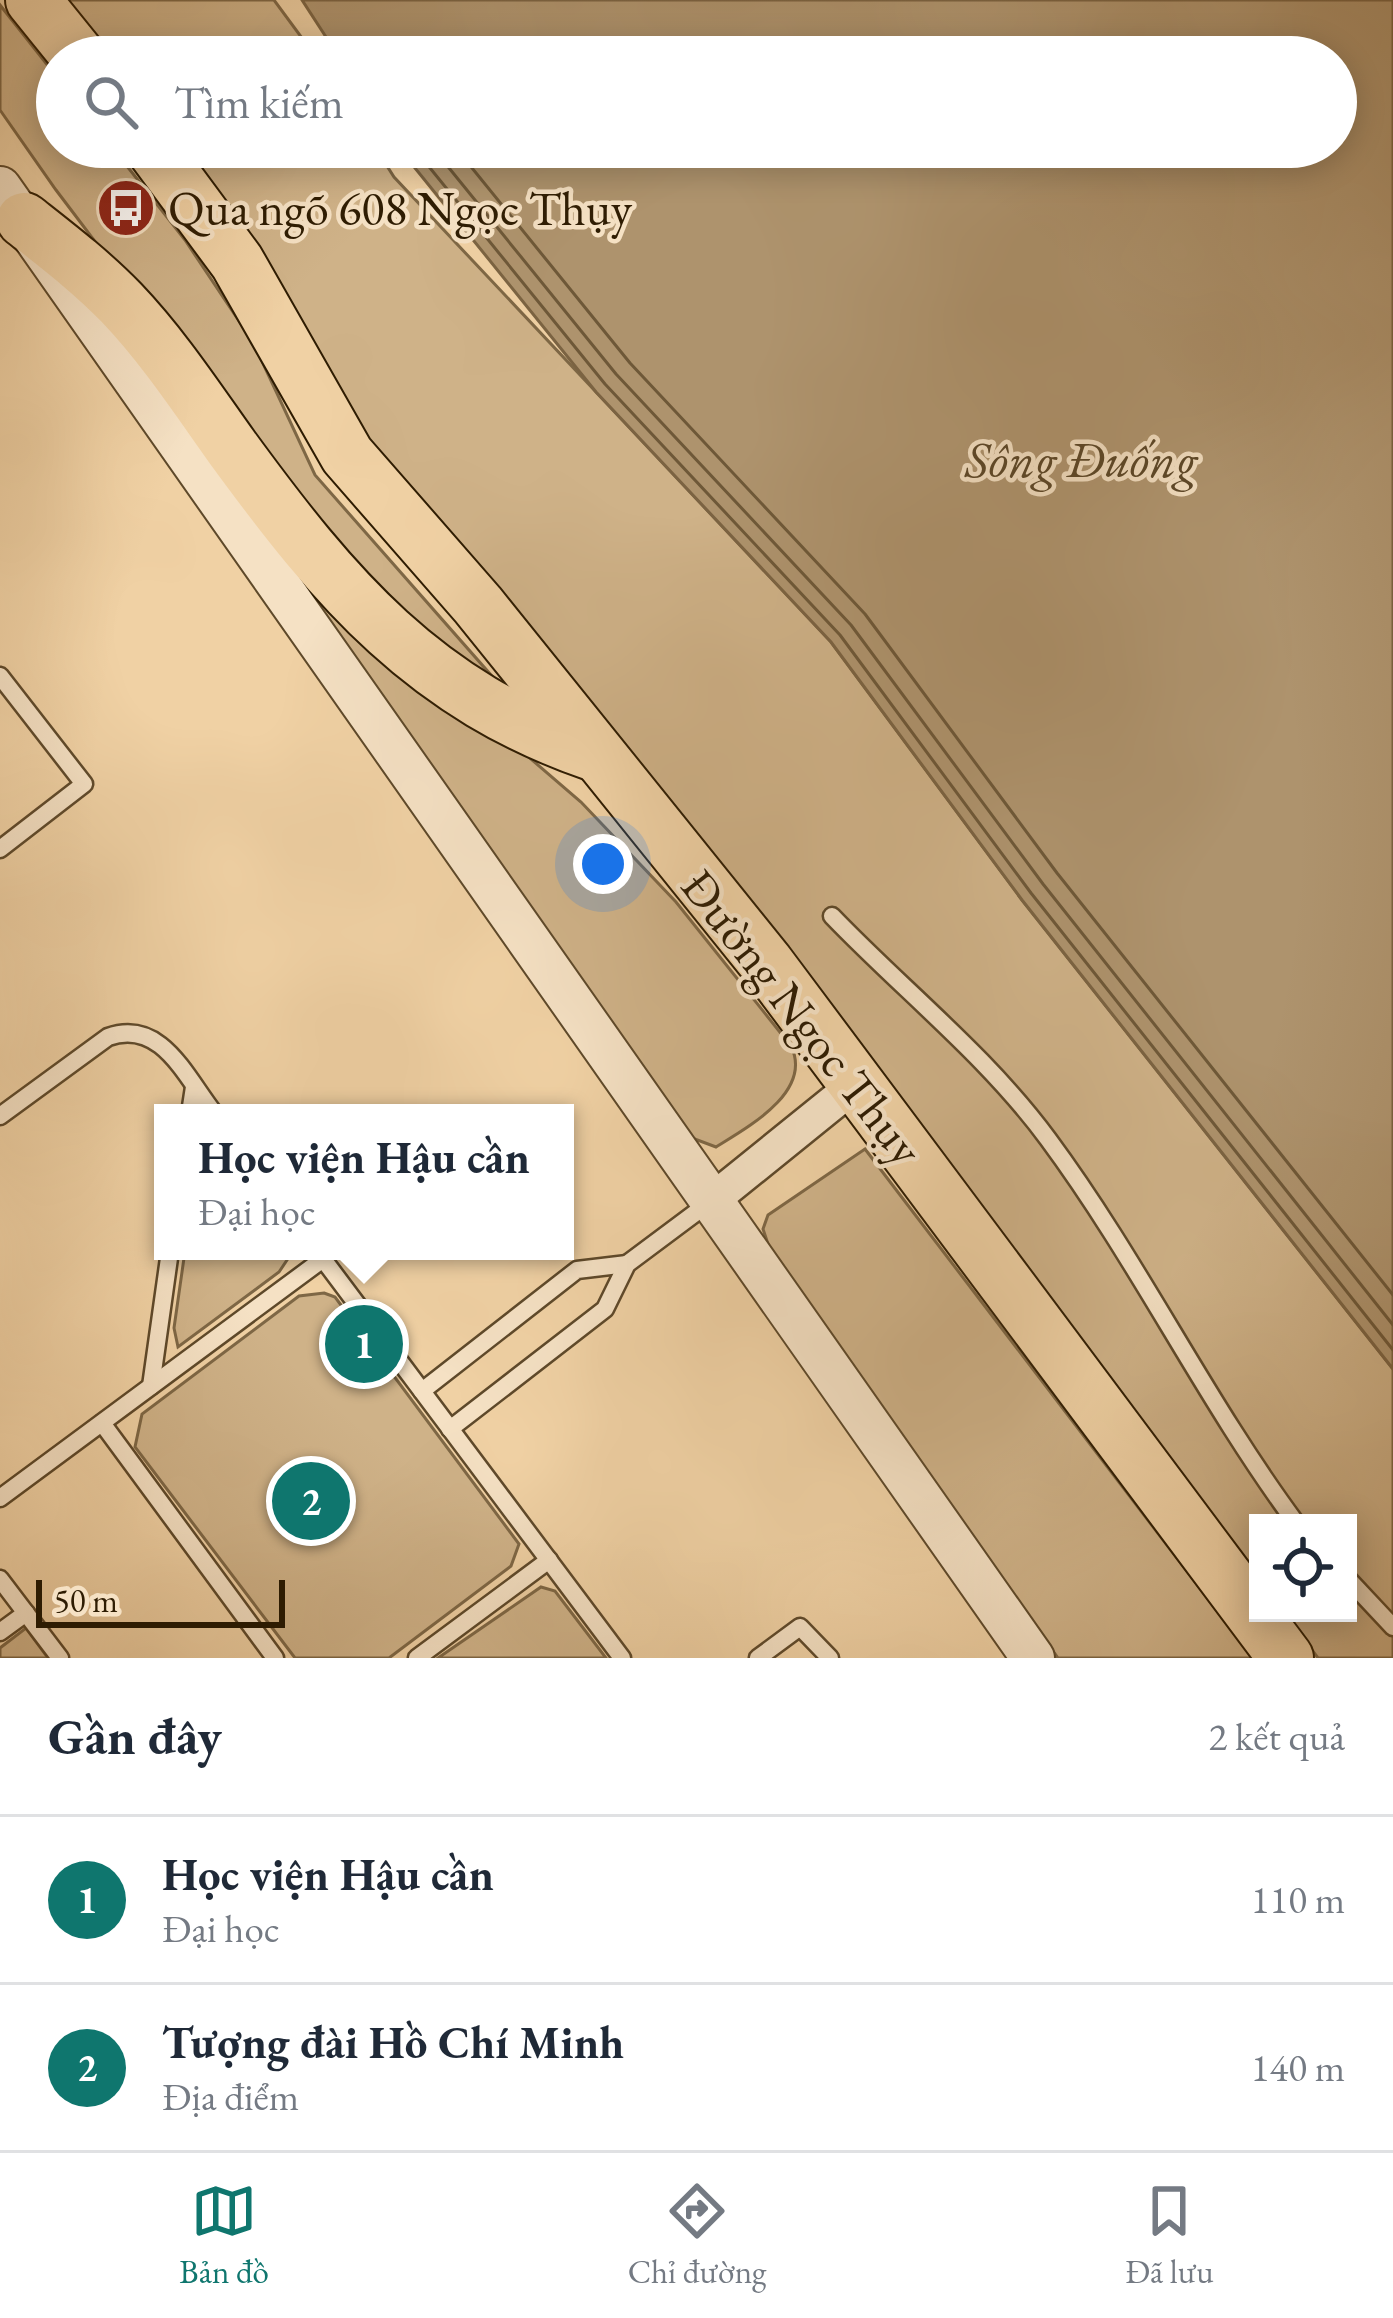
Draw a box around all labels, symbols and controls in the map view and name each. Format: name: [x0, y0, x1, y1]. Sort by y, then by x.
search box: [36, 36, 1357, 168]
icon: search: [78, 69, 144, 135]
text: Tìm kiếm: [174, 73, 344, 131]
bus stop icon: Qua ngõ 608 Ngọc Thụy: [95, 177, 157, 239]
place label: Qua ngõ 608 Ngọc Thụy: [168, 177, 633, 239]
water label: Sông Đuống: [964, 426, 1199, 492]
your location: [573, 834, 633, 894]
street label: Đường Ngọc Thụy: [668, 857, 938, 1178]
popup: [154, 1104, 574, 1260]
text: Học viện Hậu cần: [198, 1128, 530, 1186]
text: Đại học: [198, 1186, 316, 1237]
pin: 1: [325, 1299, 403, 1389]
pin: 2: [272, 1456, 350, 1546]
map controls: [1249, 1514, 1357, 1622]
button: locate: [1249, 1514, 1357, 1622]
scale bar: [36, 1574, 285, 1627]
text: 50 m: [54, 1579, 118, 1622]
text: Gần đây: [48, 1703, 222, 1769]
text: 2 kết quả: [1208, 1711, 1345, 1762]
text: Học viện Hậu cần: [162, 1845, 494, 1903]
text: 1: [77, 1874, 97, 1925]
text: 110 m: [1251, 1874, 1345, 1925]
text: Đại học: [162, 1903, 280, 1954]
text: Tượng đài Hồ Chí Minh: [162, 2013, 624, 2071]
text: 2: [77, 2042, 97, 2093]
text: 140 m: [1251, 2042, 1345, 2093]
text: Địa điểm: [162, 2071, 299, 2122]
tab: Bản đồ: [179, 2178, 269, 2293]
tab: Chỉ đường: [628, 2178, 766, 2293]
tab: Đã lưu: [1125, 2178, 1214, 2293]

